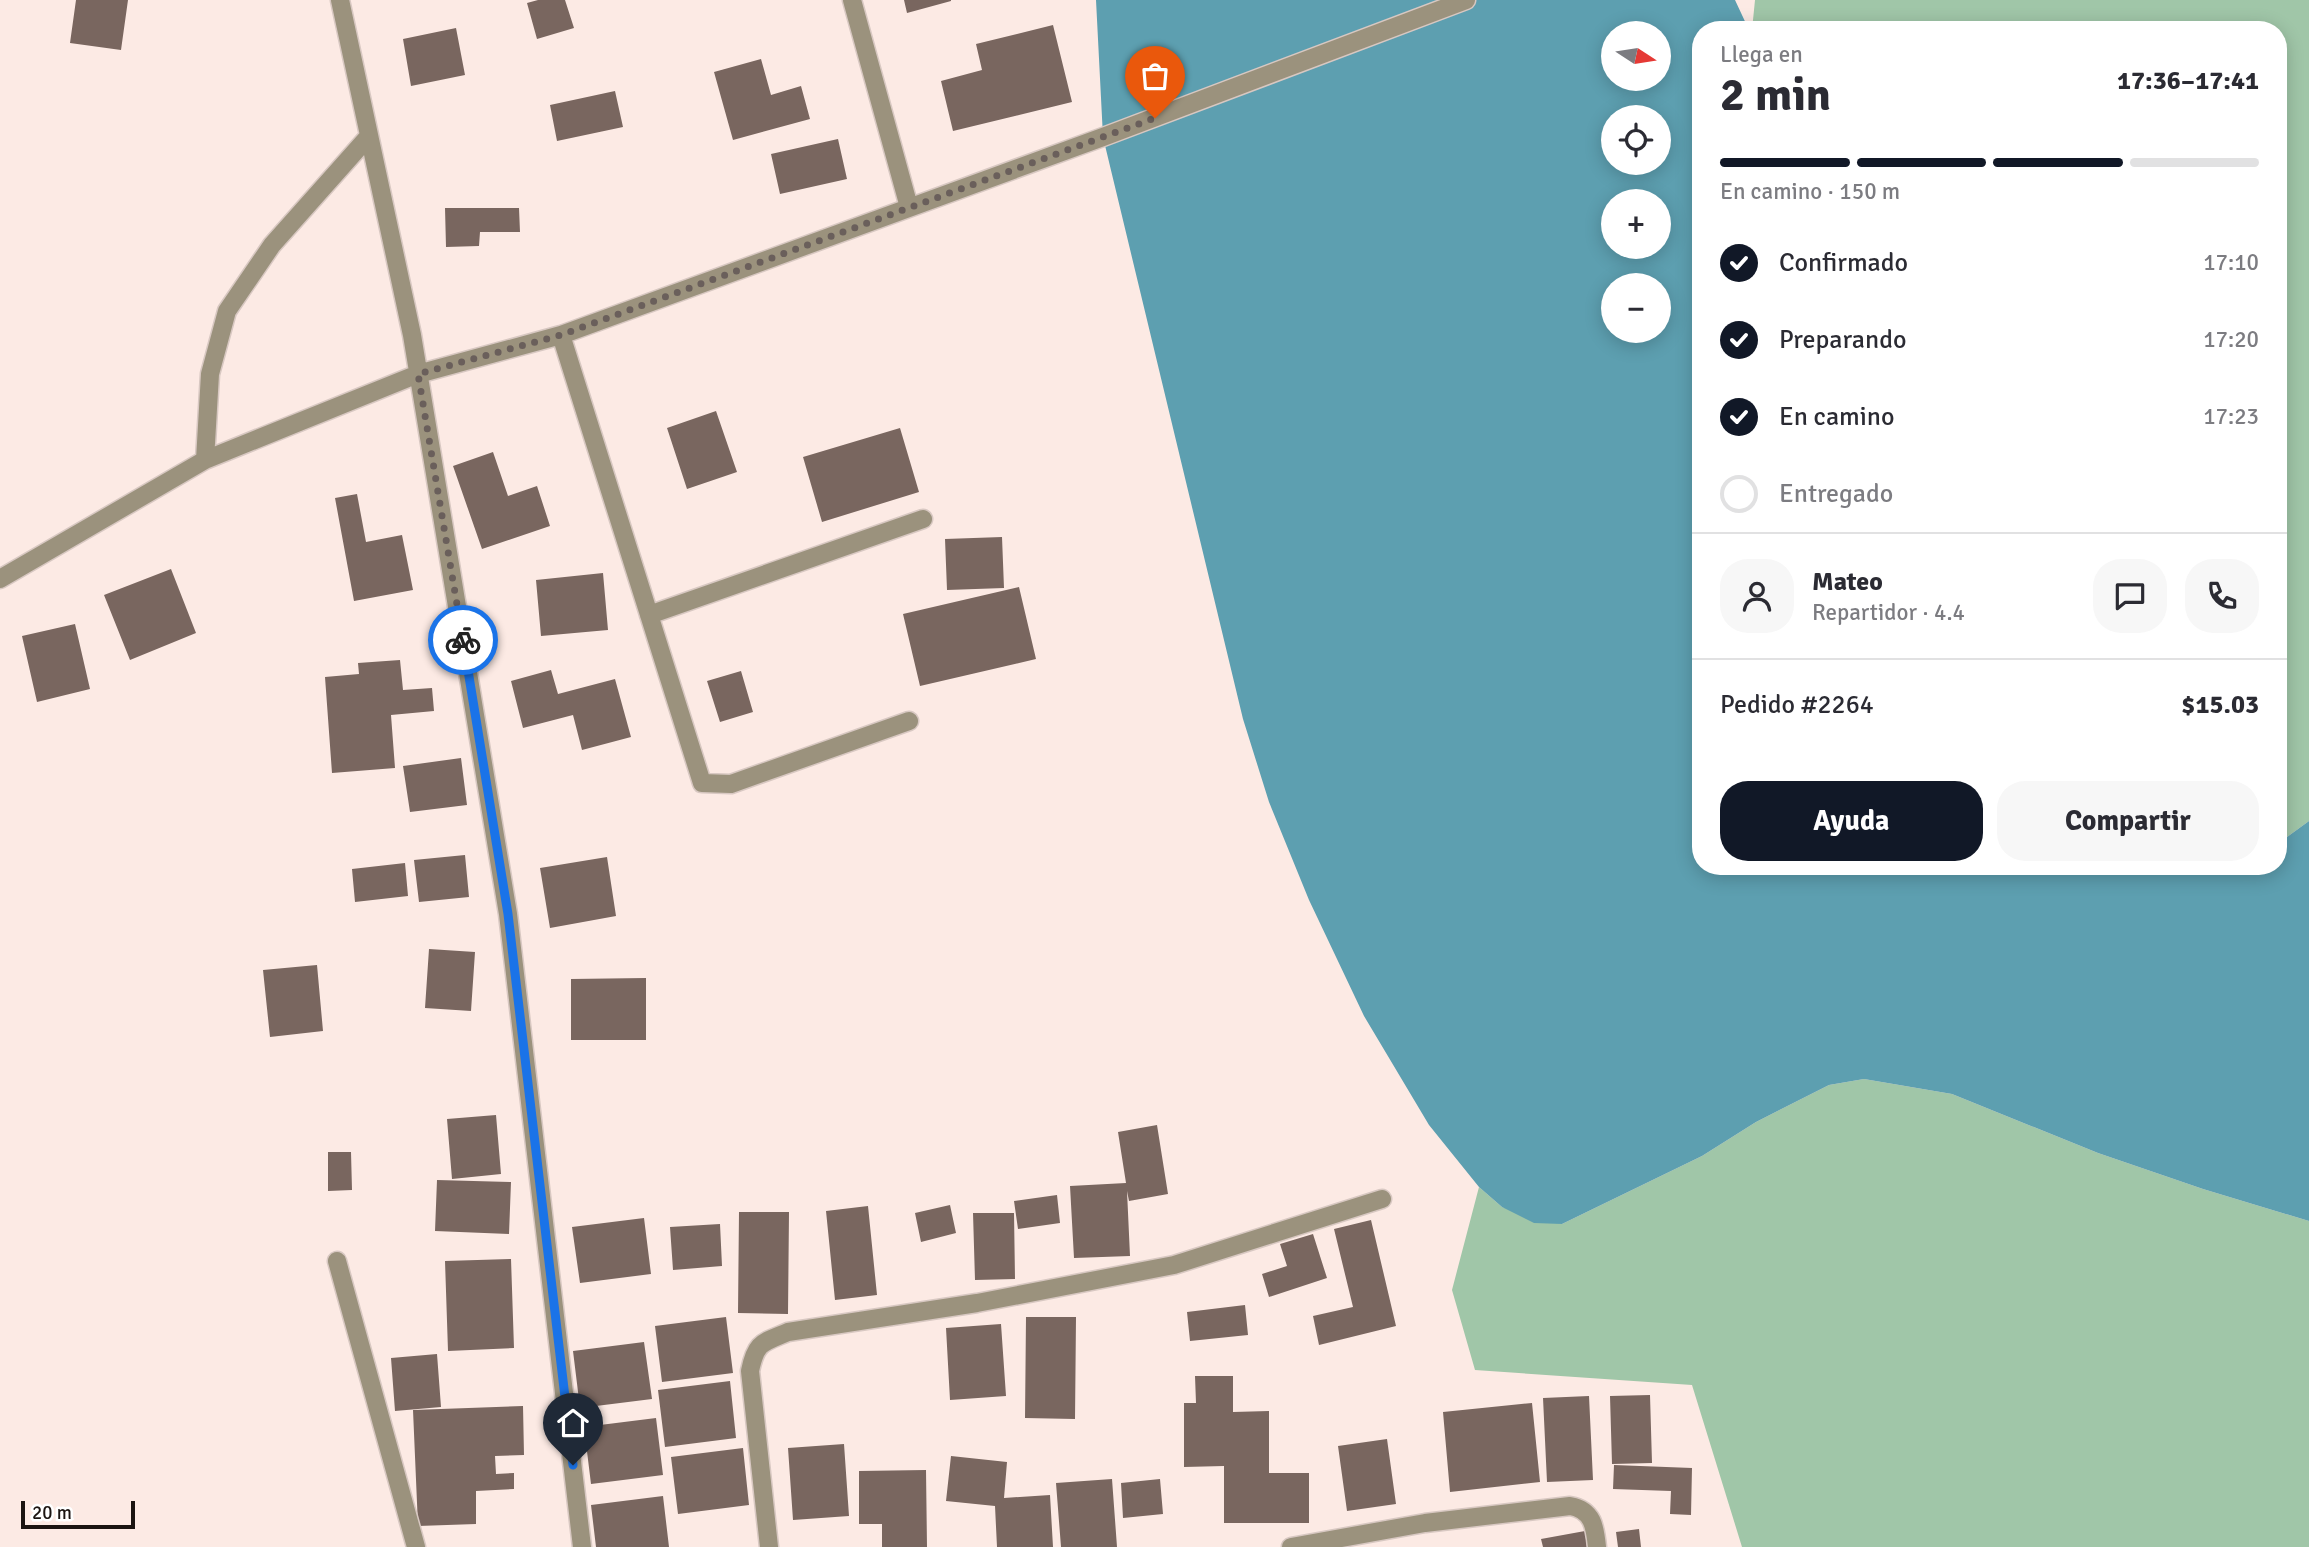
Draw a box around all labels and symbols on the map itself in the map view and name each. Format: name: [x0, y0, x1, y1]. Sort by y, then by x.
north arrow: [1601, 21, 1671, 91]
pin: [1125, 46, 1185, 118]
courier: [428, 605, 498, 675]
pin: [543, 1393, 603, 1465]
scale bar: [21, 1498, 135, 1530]

